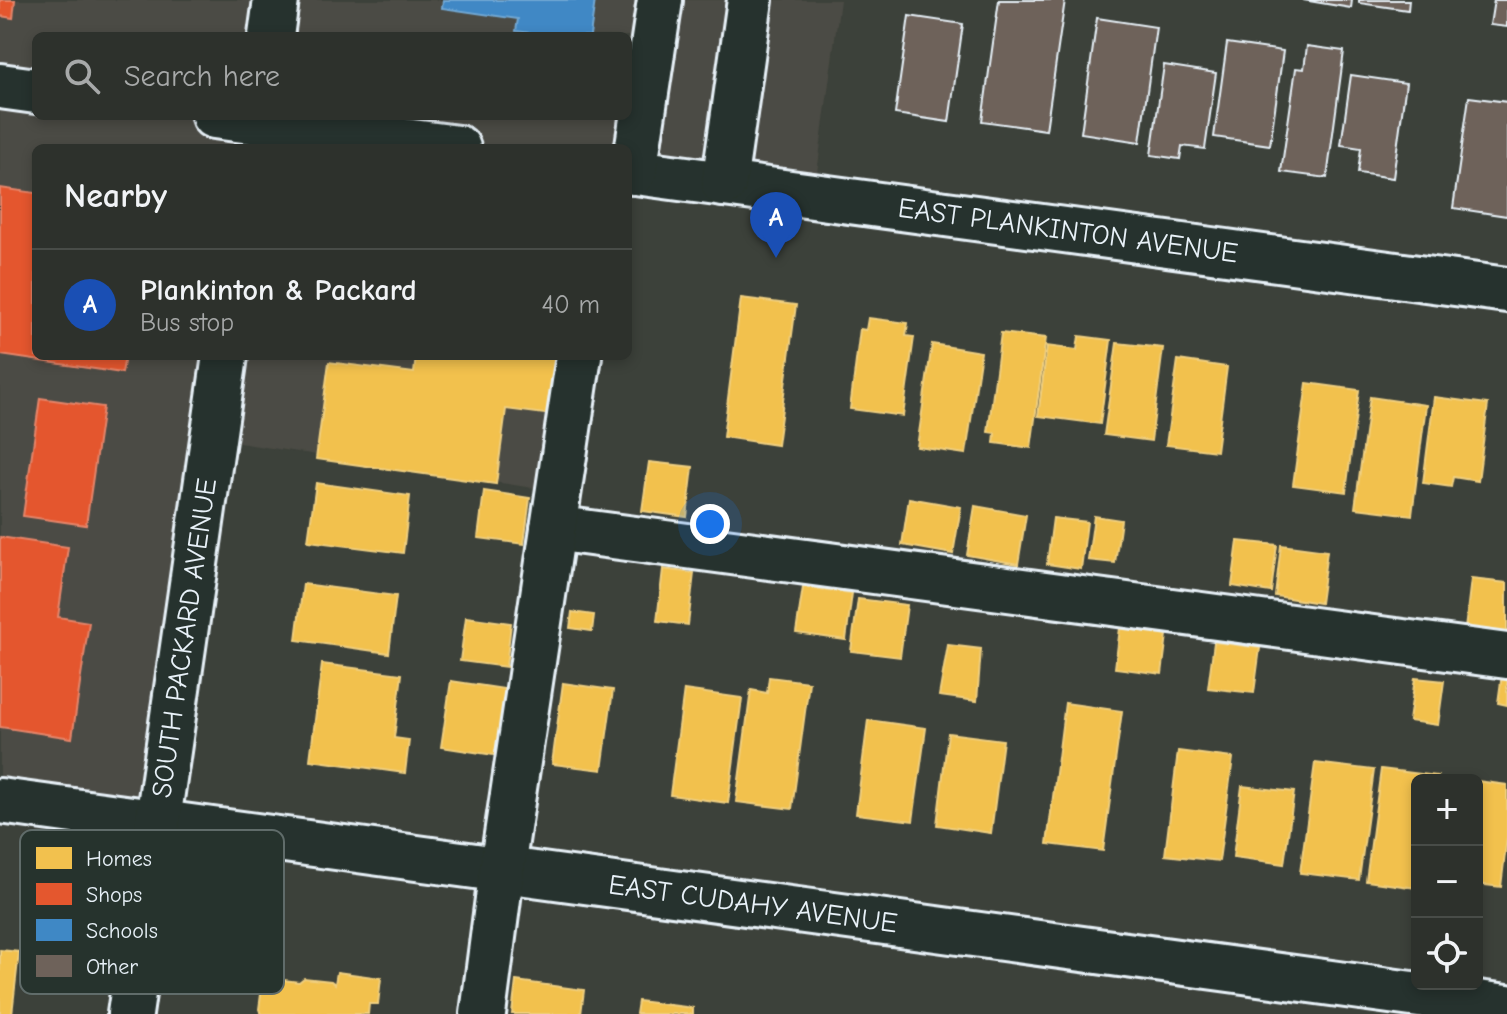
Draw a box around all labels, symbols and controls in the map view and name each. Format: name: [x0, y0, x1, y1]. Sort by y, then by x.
search box: [32, 32, 632, 120]
icon: search: [60, 54, 104, 98]
text: Search here: [124, 59, 280, 94]
text: Nearby: [64, 176, 167, 216]
pin: A: [750, 192, 802, 258]
street label: EAST PLANKINTON AVENUE: [896, 192, 1240, 269]
text: Plankinton & Packard: [140, 273, 417, 308]
text: A: [83, 290, 97, 320]
text: 40 m: [541, 290, 600, 320]
text: Bus stop: [140, 308, 234, 338]
street label: SOUTH PACKARD AVENUE: [145, 476, 223, 800]
your location: [690, 504, 730, 544]
map controls: [1411, 774, 1483, 990]
button: +: [1411, 774, 1483, 846]
legend: [20, 830, 284, 994]
text: Homes: [86, 846, 152, 872]
button: −: [1411, 846, 1483, 918]
street label: EAST CUDAHY AVENUE: [607, 868, 899, 939]
text: Shops: [86, 882, 142, 908]
text: Schools: [86, 918, 158, 944]
button: locate: [1411, 918, 1483, 990]
text: Other: [86, 954, 138, 980]

